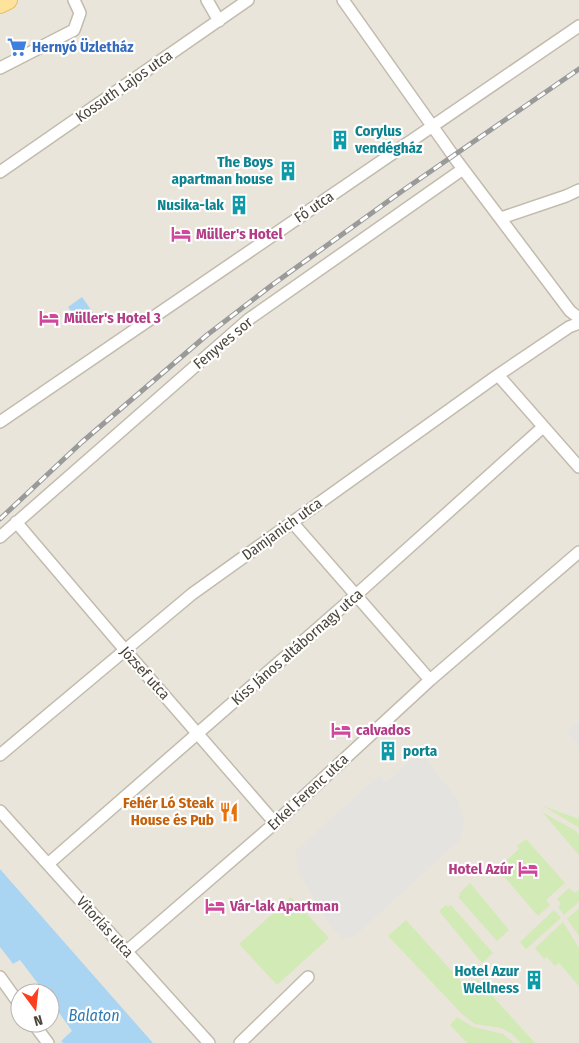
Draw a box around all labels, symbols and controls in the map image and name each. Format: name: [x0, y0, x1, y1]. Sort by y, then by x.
supermarket icon: Hernyó Üzletház: [6, 36, 28, 58]
place label: Hernyó Üzletház: [32, 38, 134, 56]
street label: Kossuth Lajos utca: [72, 46, 176, 126]
place label: Corylus vendégház: [354, 122, 423, 157]
building icon: Corylus vendégház: [329, 129, 351, 151]
place label: The Boys apartman house: [172, 153, 273, 188]
building icon: The Boys apartman house: [277, 160, 299, 182]
street label: Fő utca: [291, 187, 337, 227]
building icon: Nusika-lak: [228, 194, 250, 216]
place label: Nusika-lak: [157, 196, 224, 214]
hotel icon: Müller's Hotel: [170, 223, 192, 245]
place label: Müller's Hotel: [196, 225, 283, 243]
hotel icon: Müller's Hotel 3: [38, 307, 60, 329]
place label: Müller's Hotel 3: [64, 309, 161, 327]
street label: Fenyves sor: [190, 313, 257, 373]
street label: Damjanich utca: [239, 494, 325, 564]
street label: Kiss János altábornagy utca: [228, 585, 366, 709]
street label: József utca: [116, 643, 174, 703]
hotel icon: calvados: [330, 719, 352, 741]
place label: calvados: [356, 721, 411, 739]
building icon: porta: [377, 740, 399, 762]
place label: porta: [403, 742, 438, 760]
street label: Erkel Ferenc utca: [264, 750, 352, 834]
place label: Fehér Ló Steak House és Pub: [123, 794, 214, 829]
restaurant icon: Fehér Ló Steak House és Pub: [218, 801, 240, 823]
hotel icon: Hotel Azúr: [517, 858, 539, 880]
place label: Hotel Azúr: [449, 860, 513, 878]
street label: Vitorlás utca: [73, 893, 137, 961]
hotel icon: Vár-lak Apartman: [204, 895, 226, 917]
place label: Vár-lak Apartman: [229, 897, 339, 915]
place label: Hotel Azur Wellness: [455, 962, 519, 997]
building icon: Hotel Azur Wellness: [523, 969, 545, 991]
north arrow: [10, 983, 60, 1033]
water label: Balaton: [68, 1006, 120, 1025]
text: N: [32, 1011, 44, 1029]

